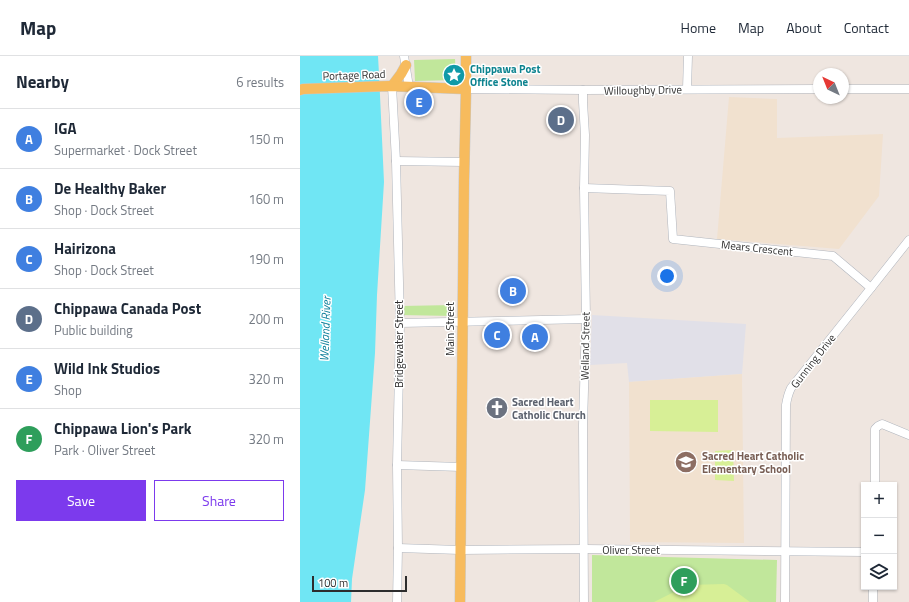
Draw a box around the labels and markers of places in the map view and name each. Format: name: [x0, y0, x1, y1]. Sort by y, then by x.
place label: Chippawa Post Office Stone: [470, 61, 541, 90]
place icon: Chippawa Post Office Stone: [441, 62, 467, 88]
pin: E: [406, 87, 432, 117]
pin: D: [548, 105, 574, 135]
pin: B: [500, 276, 526, 306]
pin: C: [484, 320, 510, 350]
pin: A: [522, 322, 548, 352]
place label: Sacred Heart Catholic Church: [512, 394, 586, 423]
church icon: Sacred Heart Catholic Church: [484, 395, 510, 421]
place label: Sacred Heart Catholic Elementary School: [702, 448, 804, 477]
school or university icon: Sacred Heart Catholic Elementary School: [673, 449, 699, 475]
pin: F: [671, 566, 697, 596]

